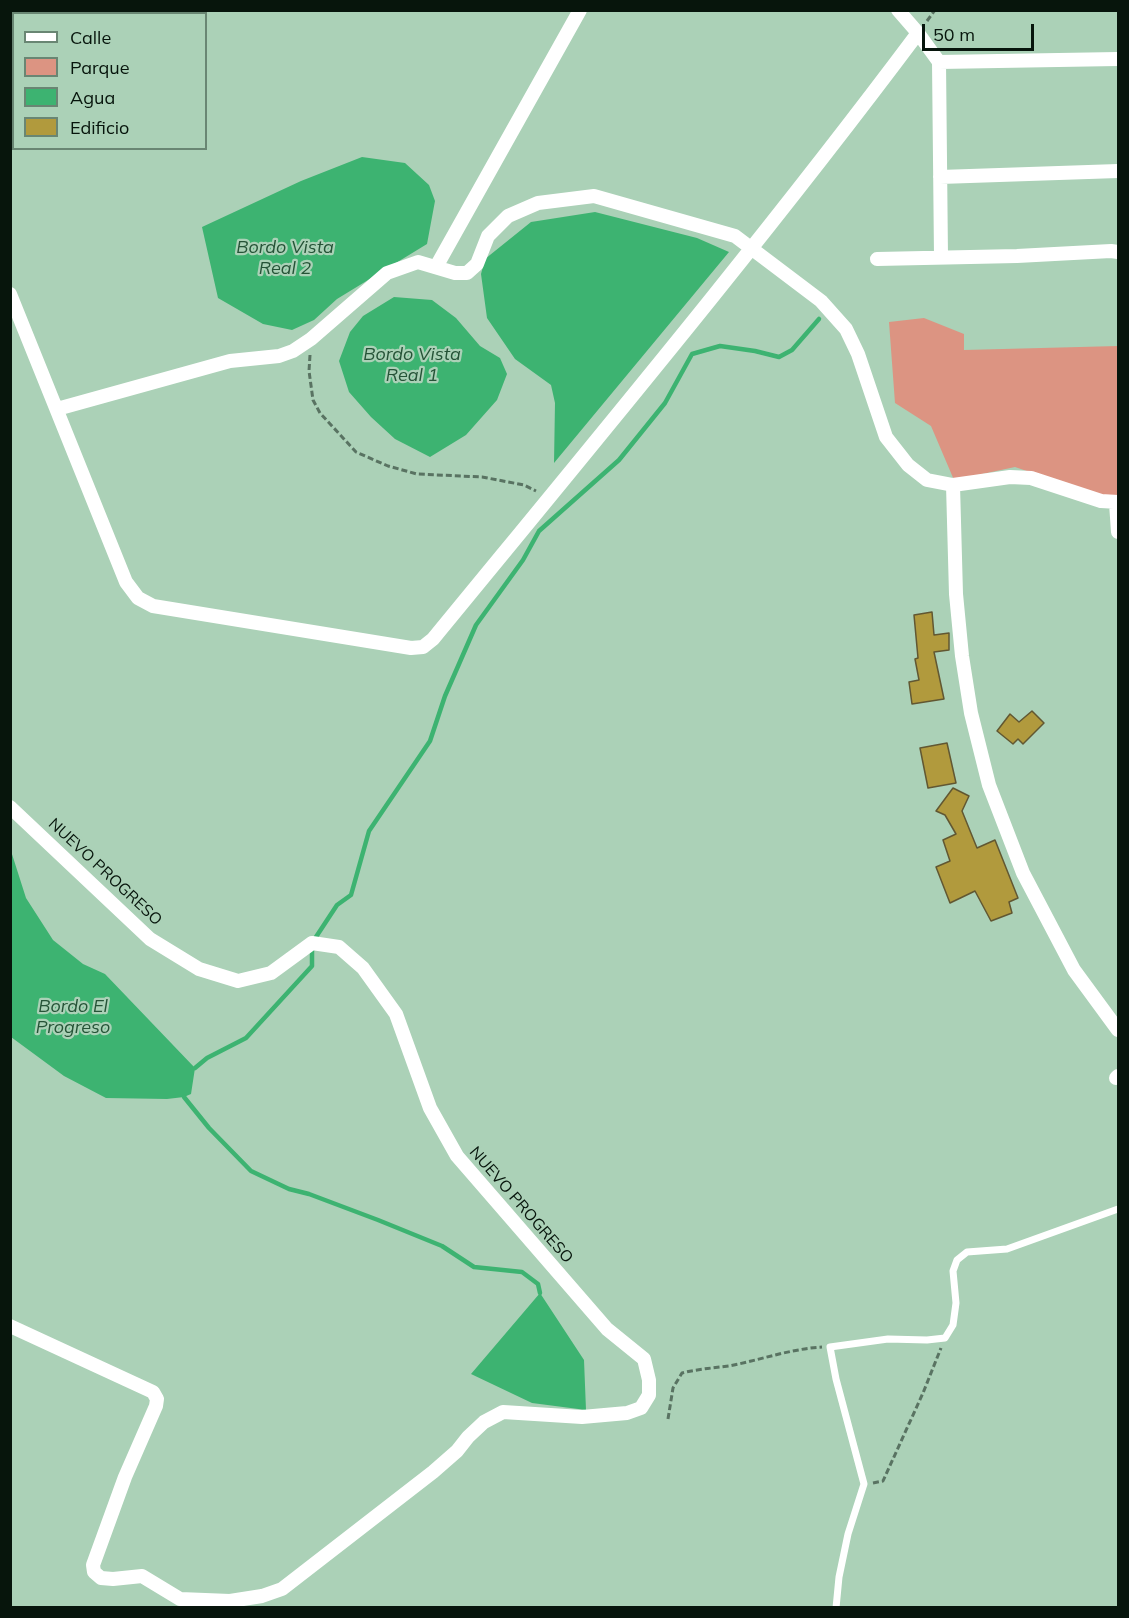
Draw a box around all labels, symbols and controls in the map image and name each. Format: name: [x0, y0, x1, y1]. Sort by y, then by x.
legend: [12, 12, 207, 150]
scale bar: [925, 12, 1038, 50]
text: 50 m: [933, 23, 975, 46]
text: Calle: [70, 26, 111, 49]
text: Parque: [70, 56, 129, 79]
text: Agua: [70, 86, 115, 109]
text: Edificio: [70, 116, 129, 139]
water label: Bordo Vista Real 2: [236, 237, 334, 280]
water label: Bordo Vista Real 1: [363, 344, 461, 386]
street label: NUEVO PROGRESO: [44, 814, 166, 930]
water label: Bordo El Progreso: [36, 996, 110, 1038]
street label: NUEVO PROGRESO: [465, 1143, 577, 1267]

